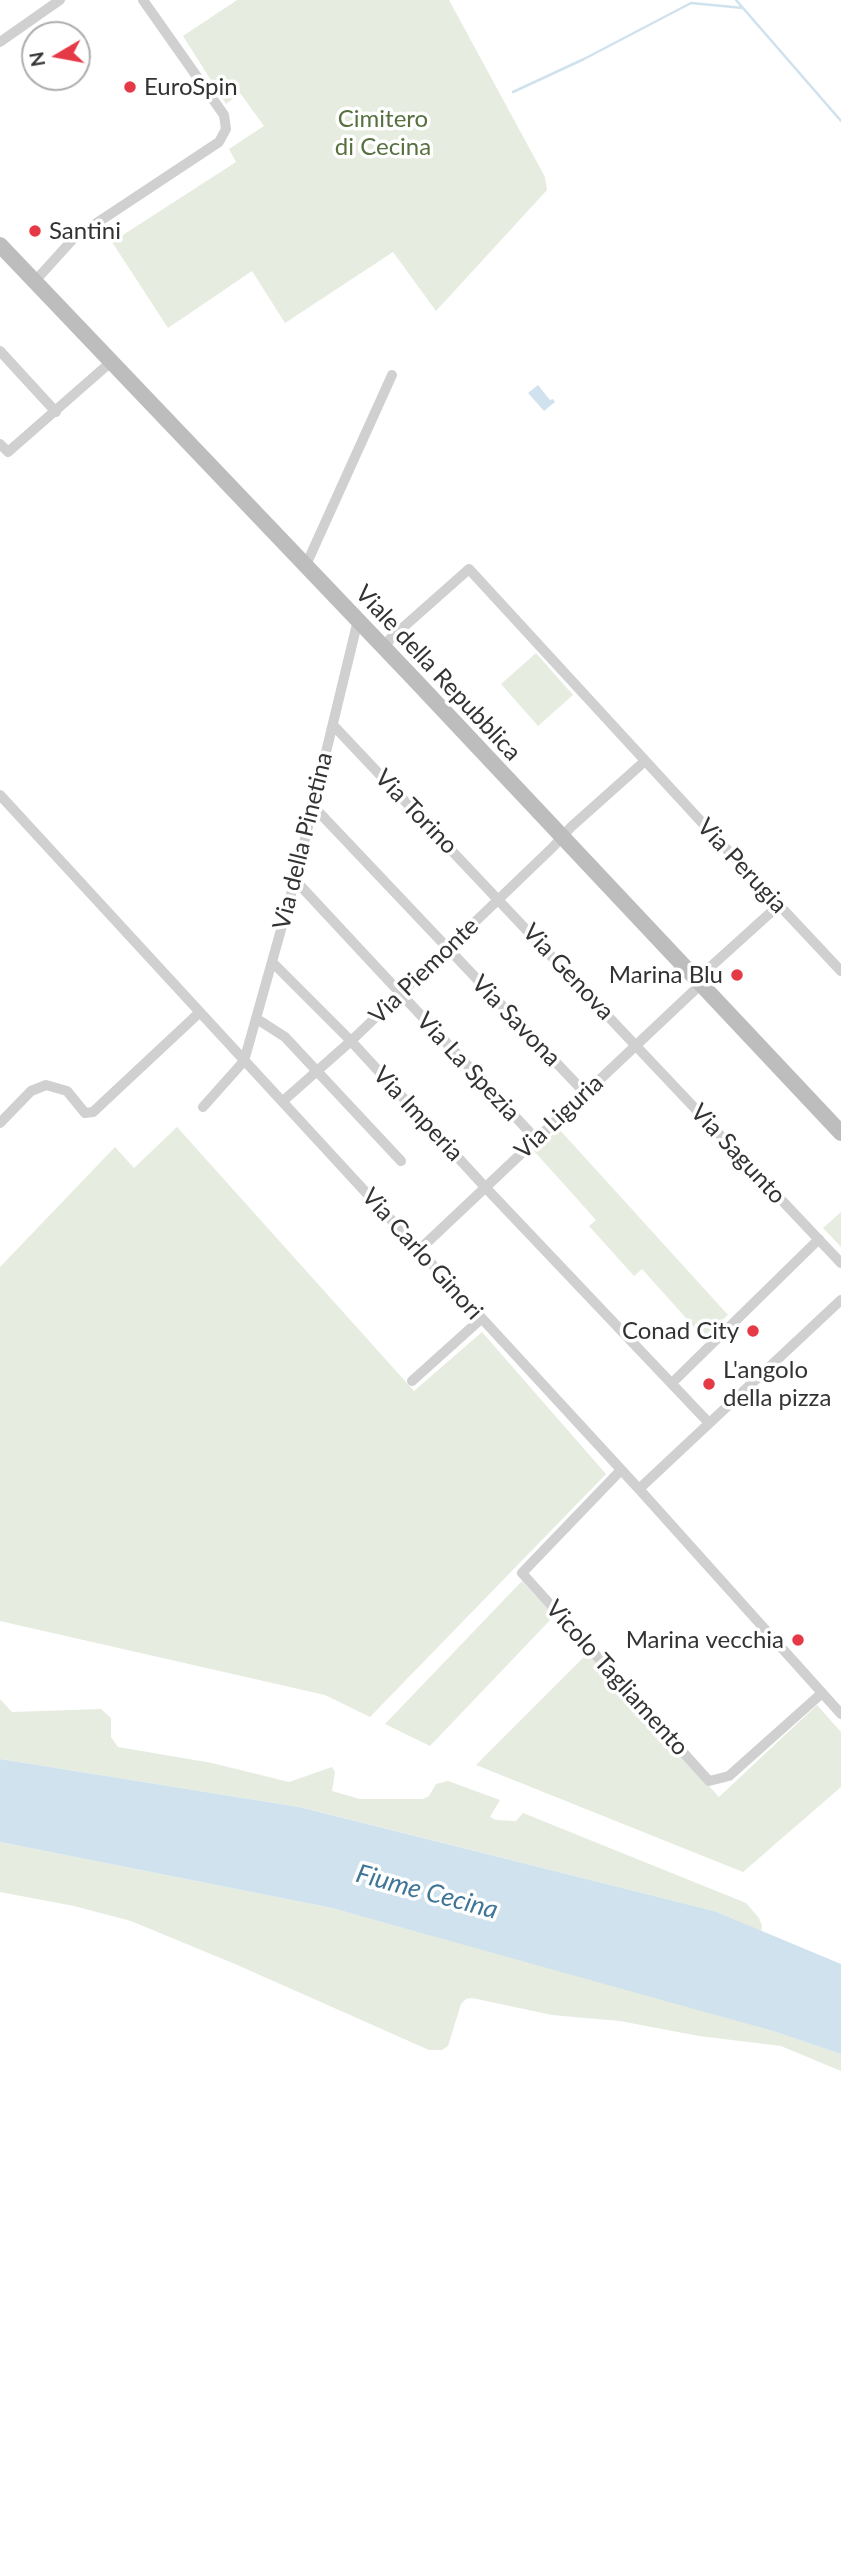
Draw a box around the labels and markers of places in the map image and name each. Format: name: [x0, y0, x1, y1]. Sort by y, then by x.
place label: EuroSpin: [144, 73, 238, 101]
marker: EuroSpin: [122, 79, 138, 95]
place label: Santini: [49, 217, 121, 245]
marker: Santini: [27, 223, 43, 239]
place label: Marina Blu: [609, 961, 723, 989]
marker: Marina Blu: [729, 967, 745, 983]
place label: Conad City: [622, 1317, 739, 1345]
marker: Conad City: [745, 1323, 761, 1339]
place label: L'angolo della pizza: [723, 1356, 831, 1412]
marker: L'angolo della pizza: [701, 1376, 717, 1392]
place label: Marina vecchia: [626, 1626, 784, 1654]
marker: Marina vecchia: [790, 1632, 806, 1648]

